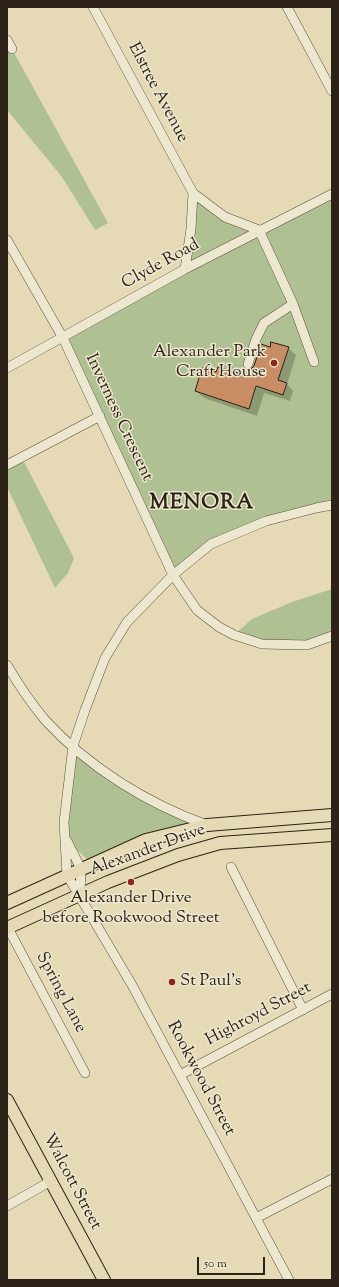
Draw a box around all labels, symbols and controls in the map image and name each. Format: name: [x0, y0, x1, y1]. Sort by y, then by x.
street label: Elstree Avenue: [122, 40, 192, 146]
street label: Clyde Road: [119, 235, 203, 295]
place label: Alexander Park Craft House: [153, 343, 266, 383]
street label: Inverness Crescent: [80, 351, 156, 485]
marker: Alexander Park Craft House: [269, 358, 279, 368]
district label: MENORA: [150, 491, 254, 517]
street label: Alexander Drive: [87, 821, 209, 881]
marker: Alexander Drive before Rookwood Street: [126, 877, 136, 887]
place label: Alexander Drive before Rookwood Street: [42, 889, 220, 929]
street label: Spring Lane: [30, 949, 90, 1037]
place label: St Paul's: [180, 972, 242, 992]
marker: St Paul's: [167, 977, 177, 987]
street label: Highroyd Street: [203, 979, 315, 1051]
street label: Rookwood Street: [161, 1018, 239, 1140]
street label: Walcott Street: [37, 1130, 105, 1234]
scale bar: [199, 1249, 267, 1275]
text: 50 m: [204, 1255, 227, 1273]

